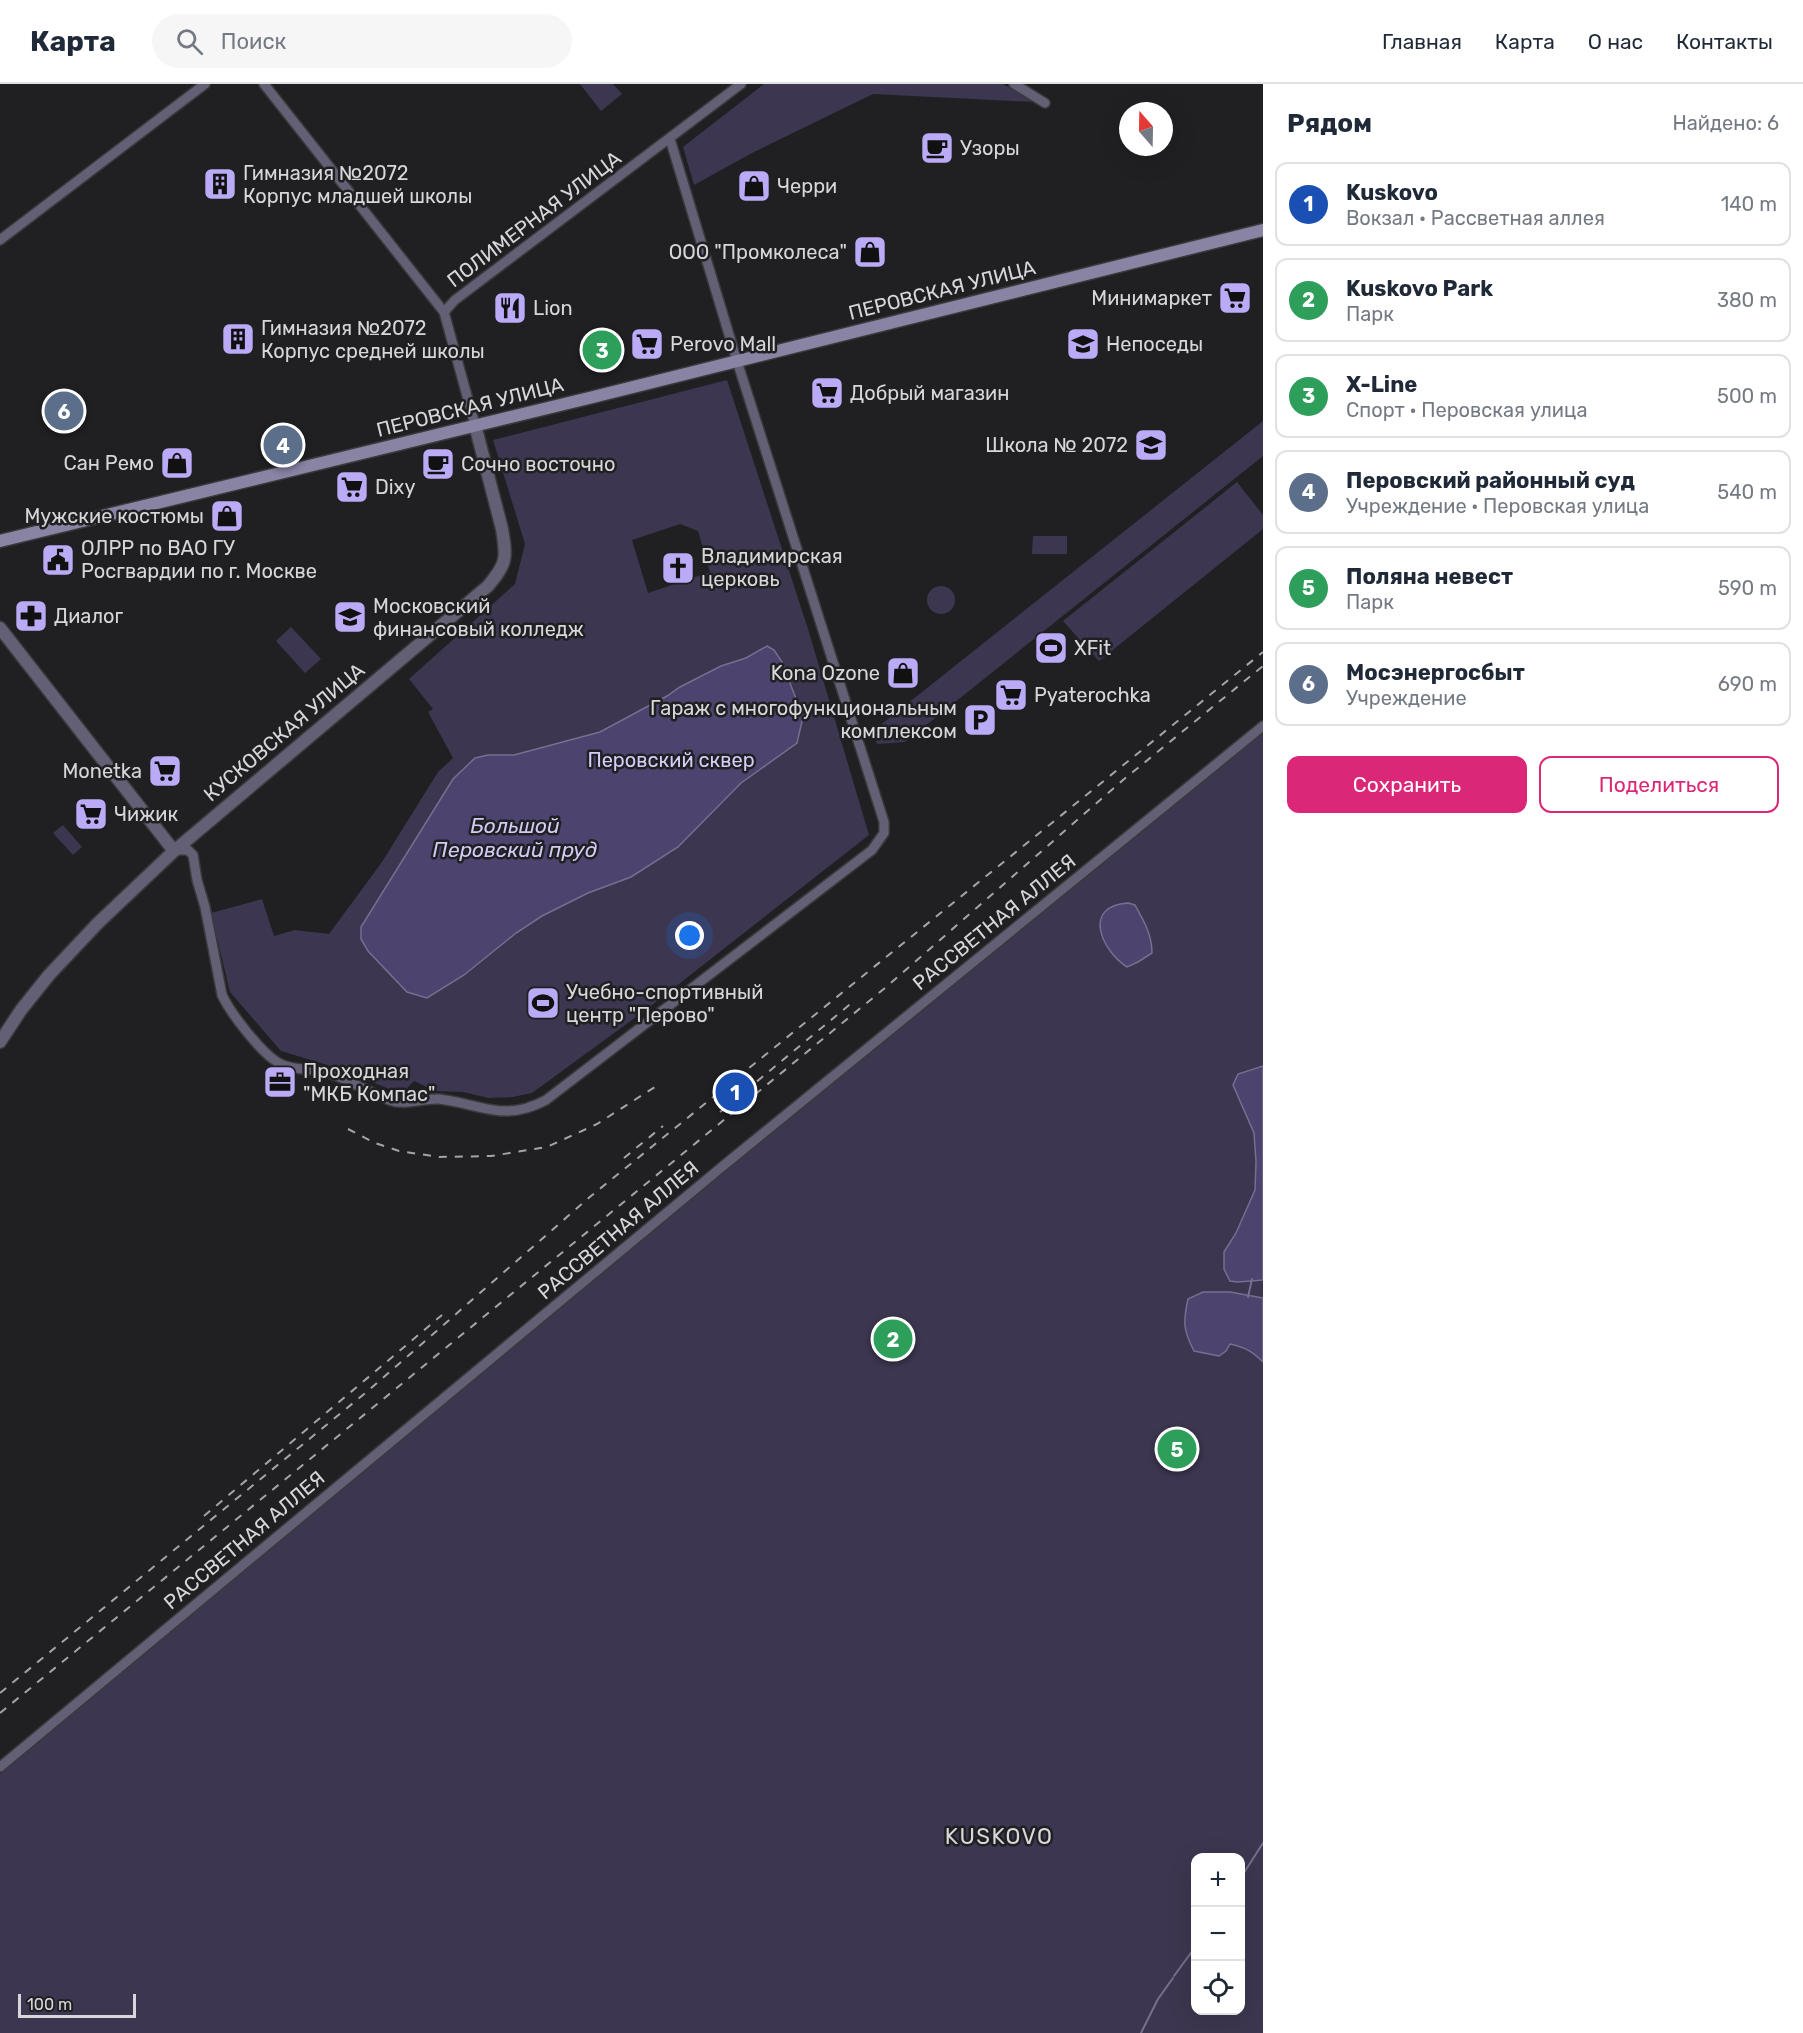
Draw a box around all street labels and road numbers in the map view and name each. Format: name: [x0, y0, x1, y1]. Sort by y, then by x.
street label: ПОЛИМЕРНАЯ УЛИЦА: [442, 146, 626, 292]
street label: ПЕРОВСКАЯ УЛИЦА: [846, 255, 1038, 325]
street label: ПЕРОВСКАЯ УЛИЦА: [374, 372, 566, 442]
street label: КУСКОВСКАЯ УЛИЦА: [199, 658, 369, 806]
street label: РАССВЕТНАЯ АЛЛЕЯ: [908, 849, 1080, 995]
street label: РАССВЕТНАЯ АЛЛЕЯ: [533, 1156, 703, 1304]
street label: РАССВЕТНАЯ АЛЛЕЯ: [159, 1466, 329, 1614]

